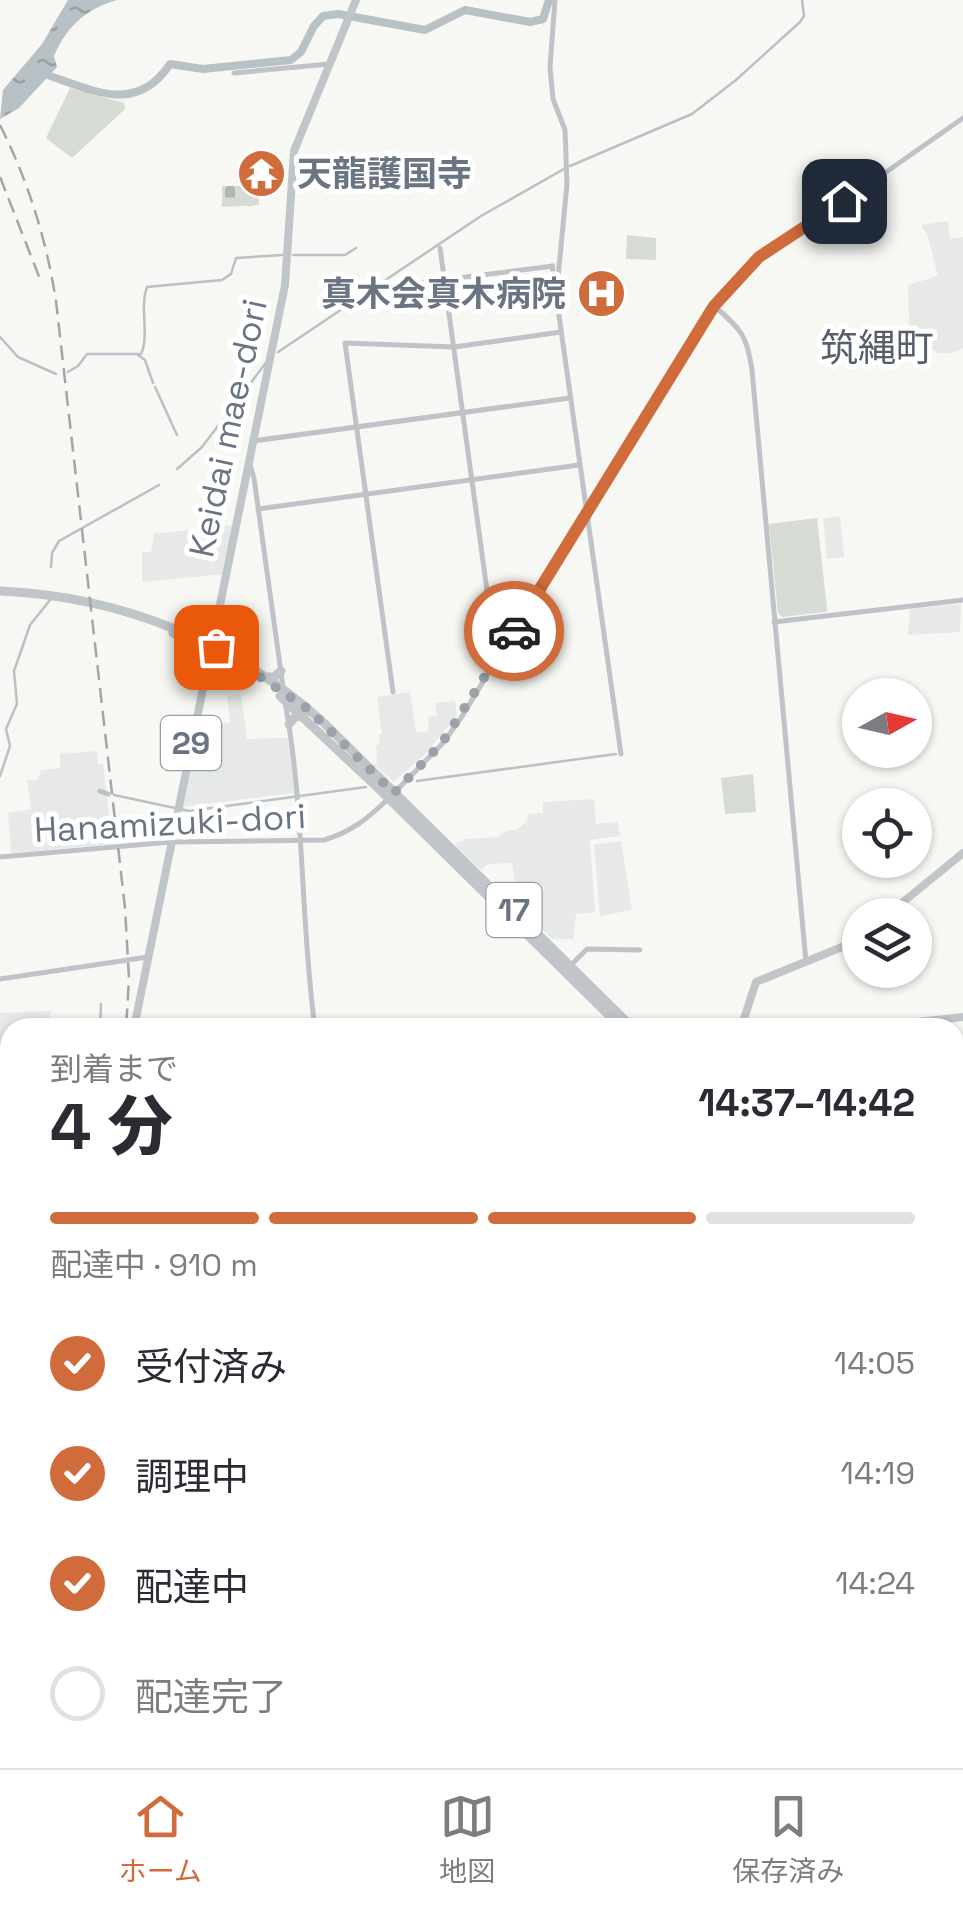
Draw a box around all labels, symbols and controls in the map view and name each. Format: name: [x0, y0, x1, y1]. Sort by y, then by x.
temple icon: 天龍護国寺: [236, 148, 288, 200]
place label: 天龍護国寺: [297, 152, 472, 196]
pin: [802, 159, 887, 244]
icon: home: [817, 174, 872, 229]
hospital icon: 真木会真木病院: [575, 268, 627, 320]
place label: 真木会真木病院: [321, 272, 566, 316]
street label: Keidai mae-dori: [179, 295, 277, 561]
district label: 筑縄町: [820, 324, 934, 372]
courier: [464, 581, 564, 681]
icon: car: [487, 604, 542, 659]
pin: [174, 605, 259, 690]
icon: bag: [189, 620, 244, 675]
north arrow: [842, 678, 932, 768]
map controls: [842, 678, 932, 988]
road number: 29: [161, 716, 221, 770]
button: locate: [842, 788, 932, 878]
street label: Hanamizuki-dori: [33, 794, 307, 852]
road number: 17: [486, 883, 542, 937]
button: layers: [842, 898, 932, 988]
text: 到着まで: [50, 1049, 178, 1089]
text: 14:37–14:42: [698, 1079, 915, 1127]
text: 4 分: [50, 1085, 173, 1168]
text: 配達中 · 910 m: [50, 1245, 258, 1285]
icon: check: [50, 1336, 105, 1391]
text: 受付済み: [135, 1343, 287, 1391]
text: 14:05: [834, 1343, 915, 1383]
icon: check: [50, 1446, 105, 1501]
text: 調理中: [135, 1453, 249, 1501]
text: 14:19: [841, 1453, 915, 1493]
icon: check: [50, 1556, 105, 1611]
text: 配達中: [135, 1563, 249, 1611]
text: 14:24: [835, 1563, 915, 1603]
text: 配達完了: [135, 1673, 287, 1721]
tab: ホーム: [119, 1789, 202, 1889]
tab: 地図: [439, 1789, 495, 1889]
tab: 保存済み: [732, 1789, 844, 1889]

